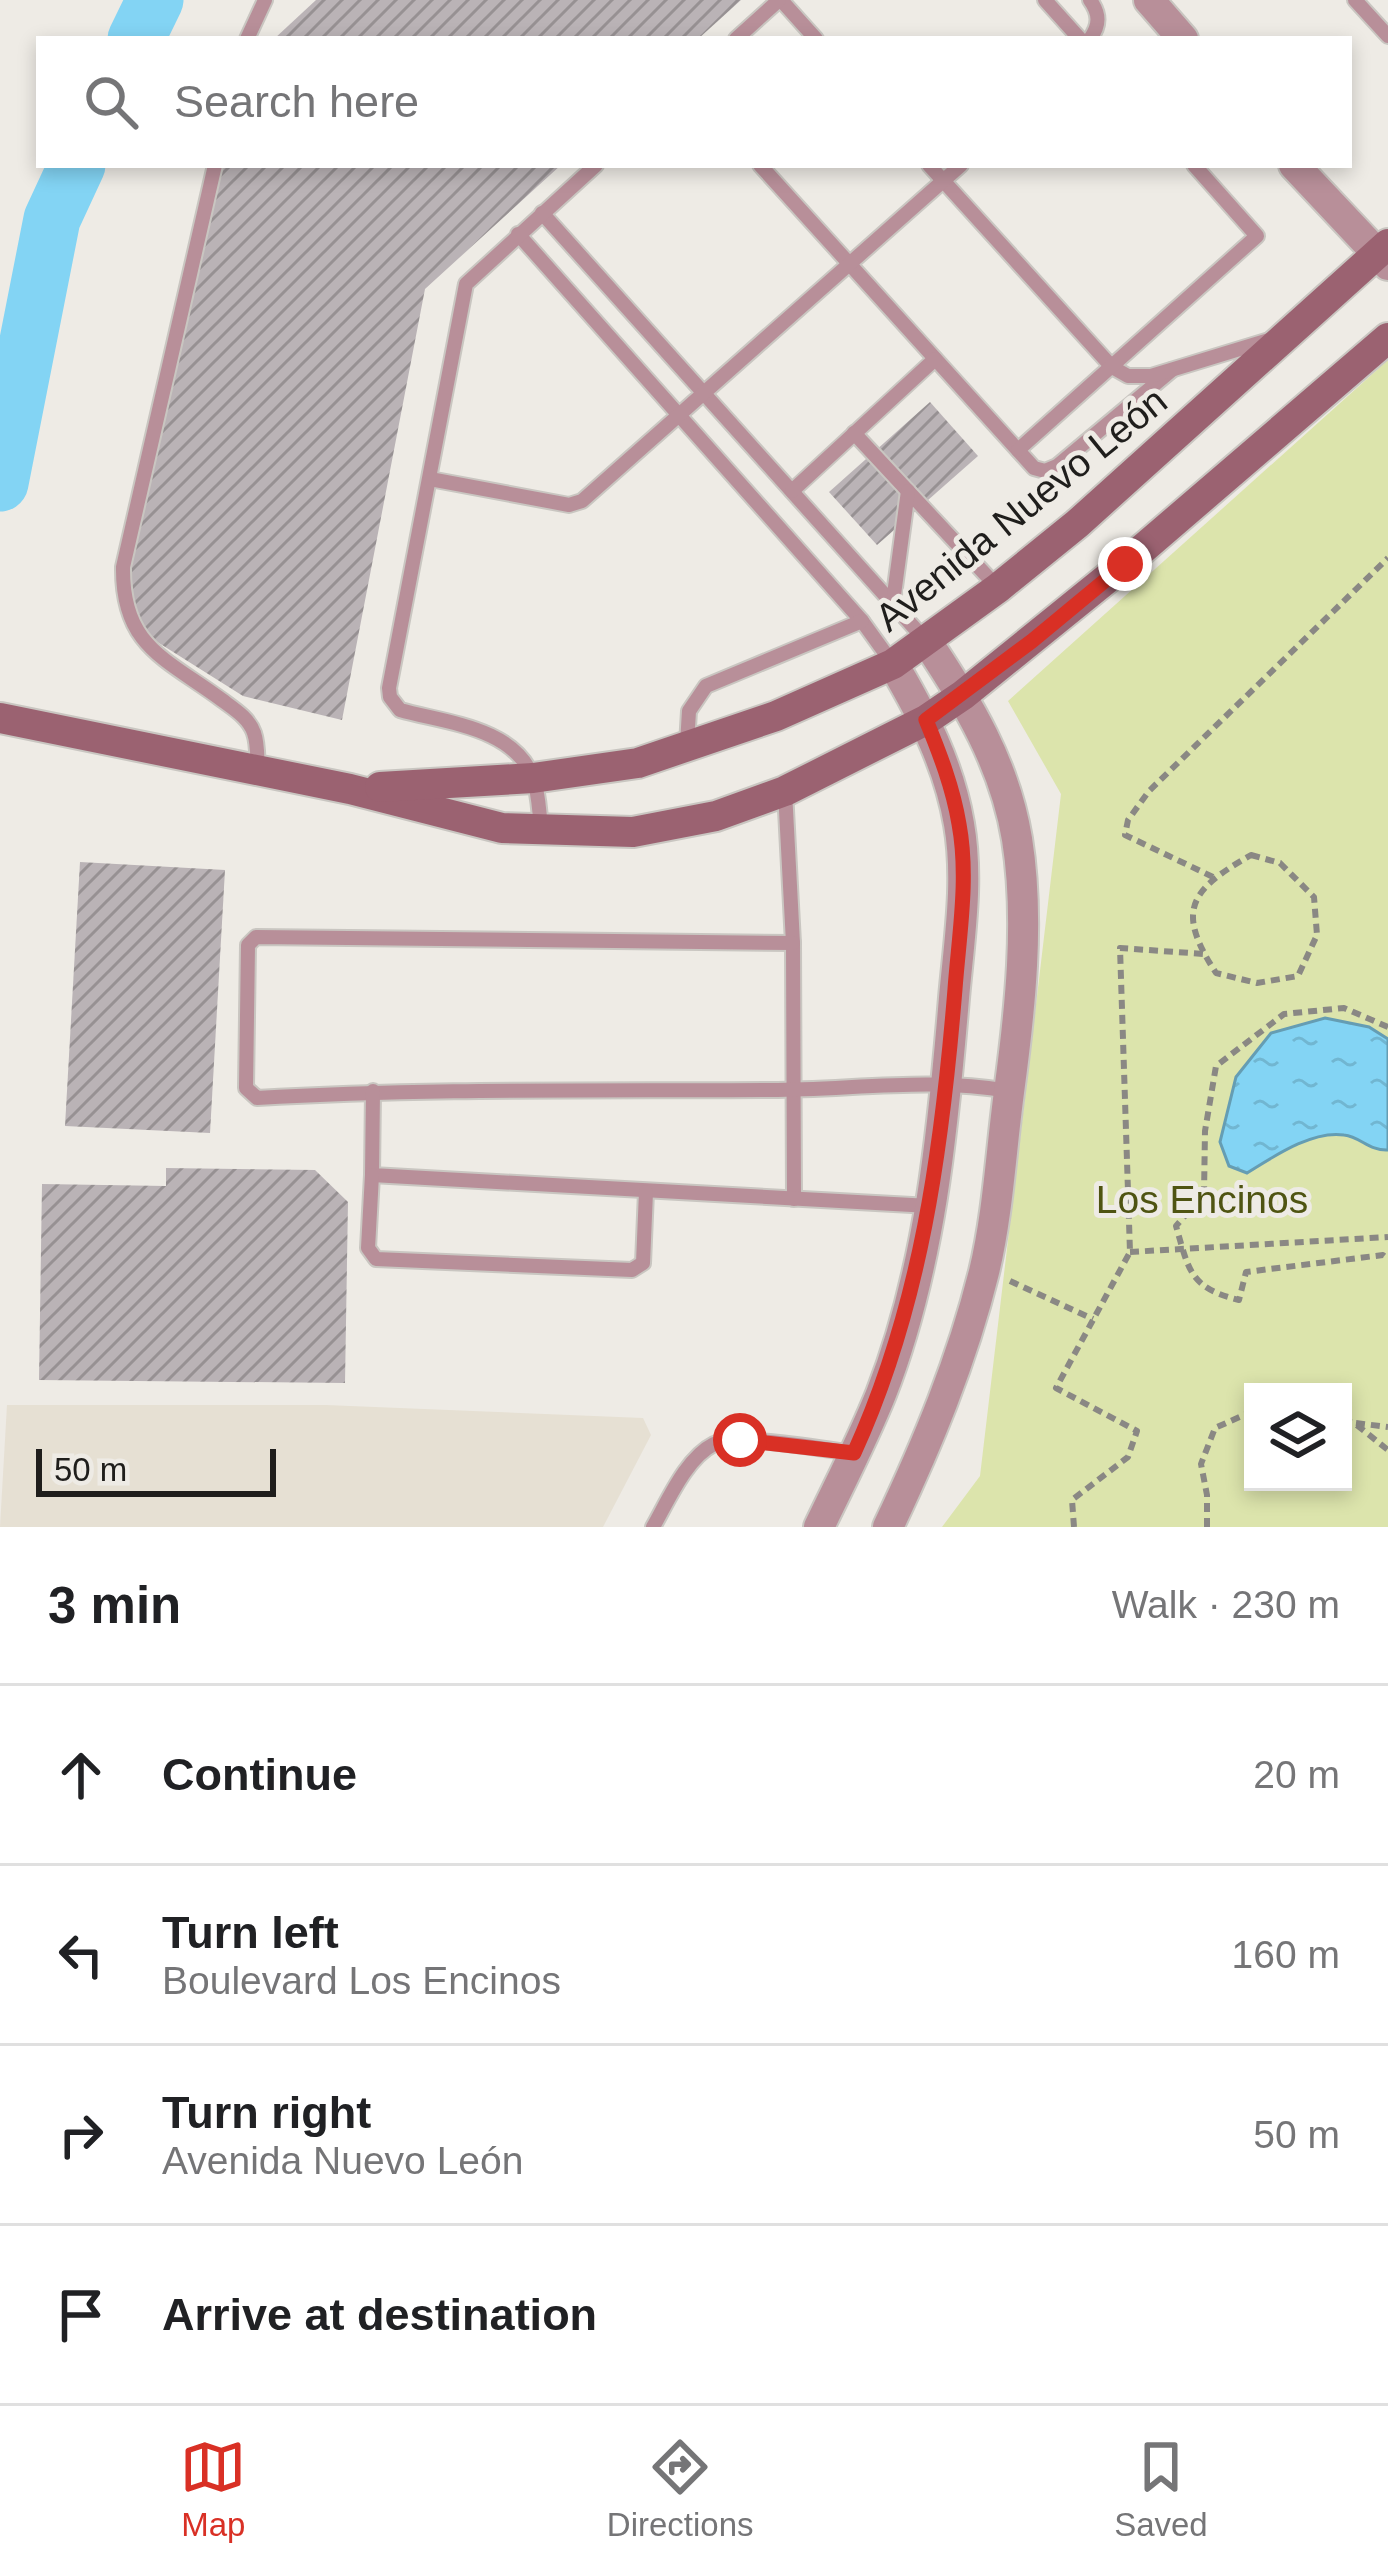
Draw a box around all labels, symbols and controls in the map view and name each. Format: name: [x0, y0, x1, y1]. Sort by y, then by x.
search box: [36, 36, 1352, 168]
icon: search: [78, 69, 144, 135]
text: Search here: [174, 76, 419, 127]
street label: Avenida Nuevo León: [867, 379, 1175, 639]
route end: [1098, 537, 1152, 591]
park label: Los Encinos: [1096, 1178, 1308, 1221]
map controls: [1244, 1383, 1352, 1491]
button: layers: [1244, 1383, 1352, 1491]
route start: [713, 1413, 767, 1467]
scale bar: [36, 1443, 276, 1496]
text: 50 m: [54, 1451, 127, 1488]
text: 3 min: [48, 1577, 181, 1634]
text: Walk · 230 m: [1112, 1583, 1340, 1626]
icon: ahead: [48, 1742, 114, 1808]
text: Continue: [162, 1749, 357, 1800]
text: 20 m: [1253, 1753, 1340, 1796]
text: Turn left: [162, 1907, 339, 1958]
icon: left: [48, 1922, 114, 1988]
text: 160 m: [1232, 1933, 1340, 1976]
text: Boulevard Los Encinos: [162, 1959, 561, 2002]
text: Turn right: [162, 2087, 371, 2138]
icon: right: [48, 2102, 114, 2168]
text: 50 m: [1253, 2113, 1340, 2156]
text: Avenida Nuevo León: [162, 2139, 523, 2182]
icon: arrive: [48, 2282, 114, 2348]
text: Arrive at destination: [162, 2289, 597, 2340]
tab: Map: [180, 2434, 246, 2544]
tab: Directions: [607, 2434, 754, 2544]
tab: Saved: [1114, 2434, 1208, 2544]

